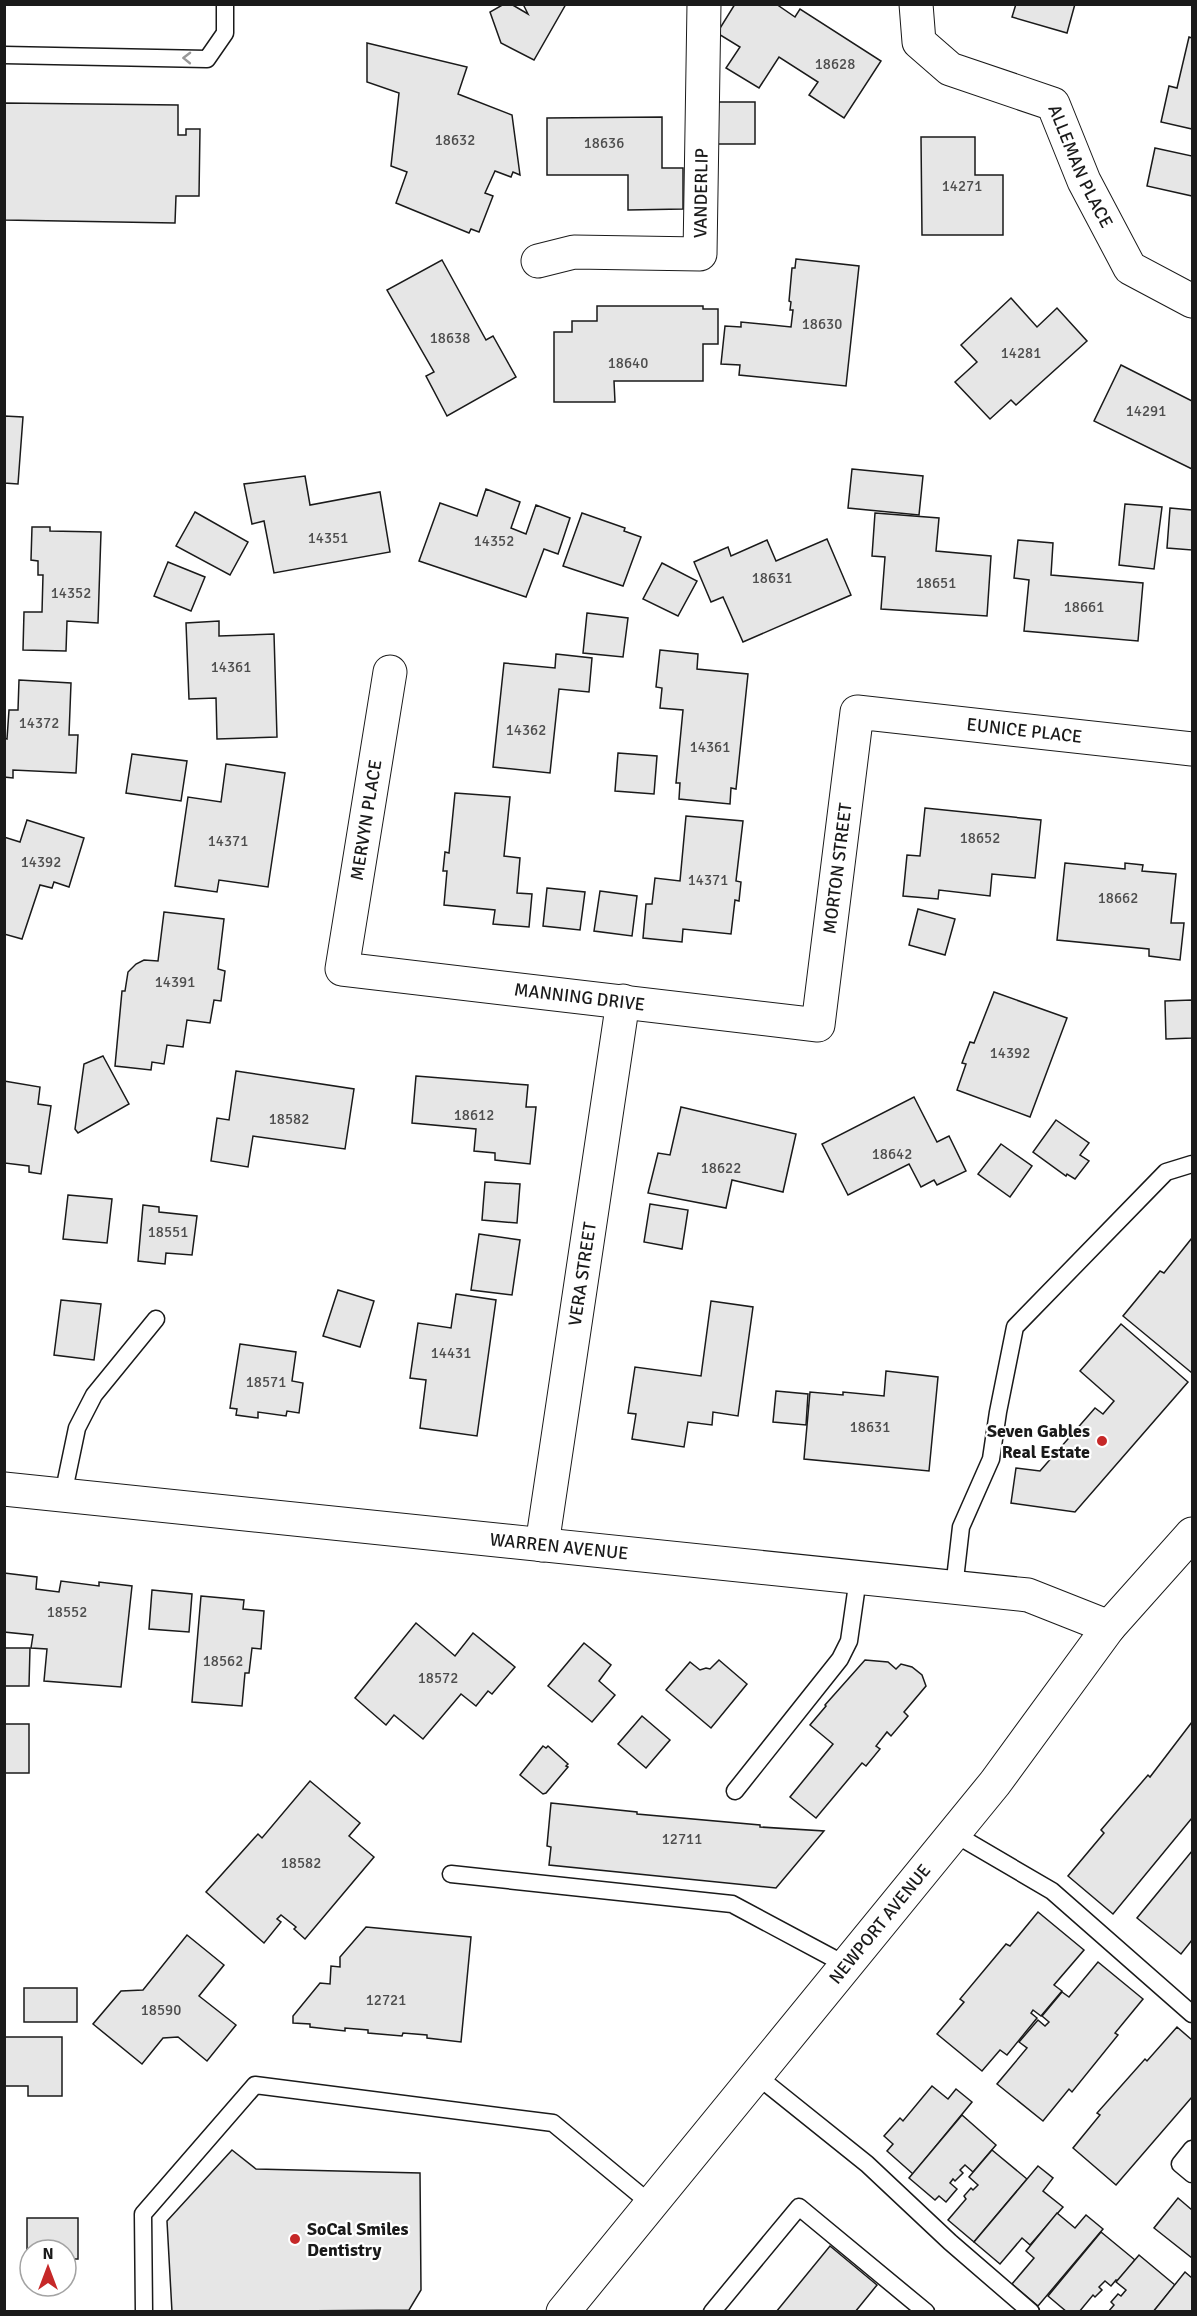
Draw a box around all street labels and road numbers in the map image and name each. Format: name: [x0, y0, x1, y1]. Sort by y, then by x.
street label: ALLEMAN PLACE: [1043, 101, 1118, 232]
street label: VANDERLIP: [689, 148, 713, 238]
street label: EUNICE PLACE: [966, 713, 1083, 748]
street label: MERVYN PLACE: [346, 758, 386, 882]
street label: MORTON STREET: [818, 801, 857, 935]
street label: MANNING DRIVE: [513, 978, 646, 1016]
street label: VERA STREET: [564, 1220, 601, 1327]
street label: WARREN AVENUE: [489, 1528, 629, 1565]
street label: NEWPORT AVENUE: [824, 1860, 935, 1988]

